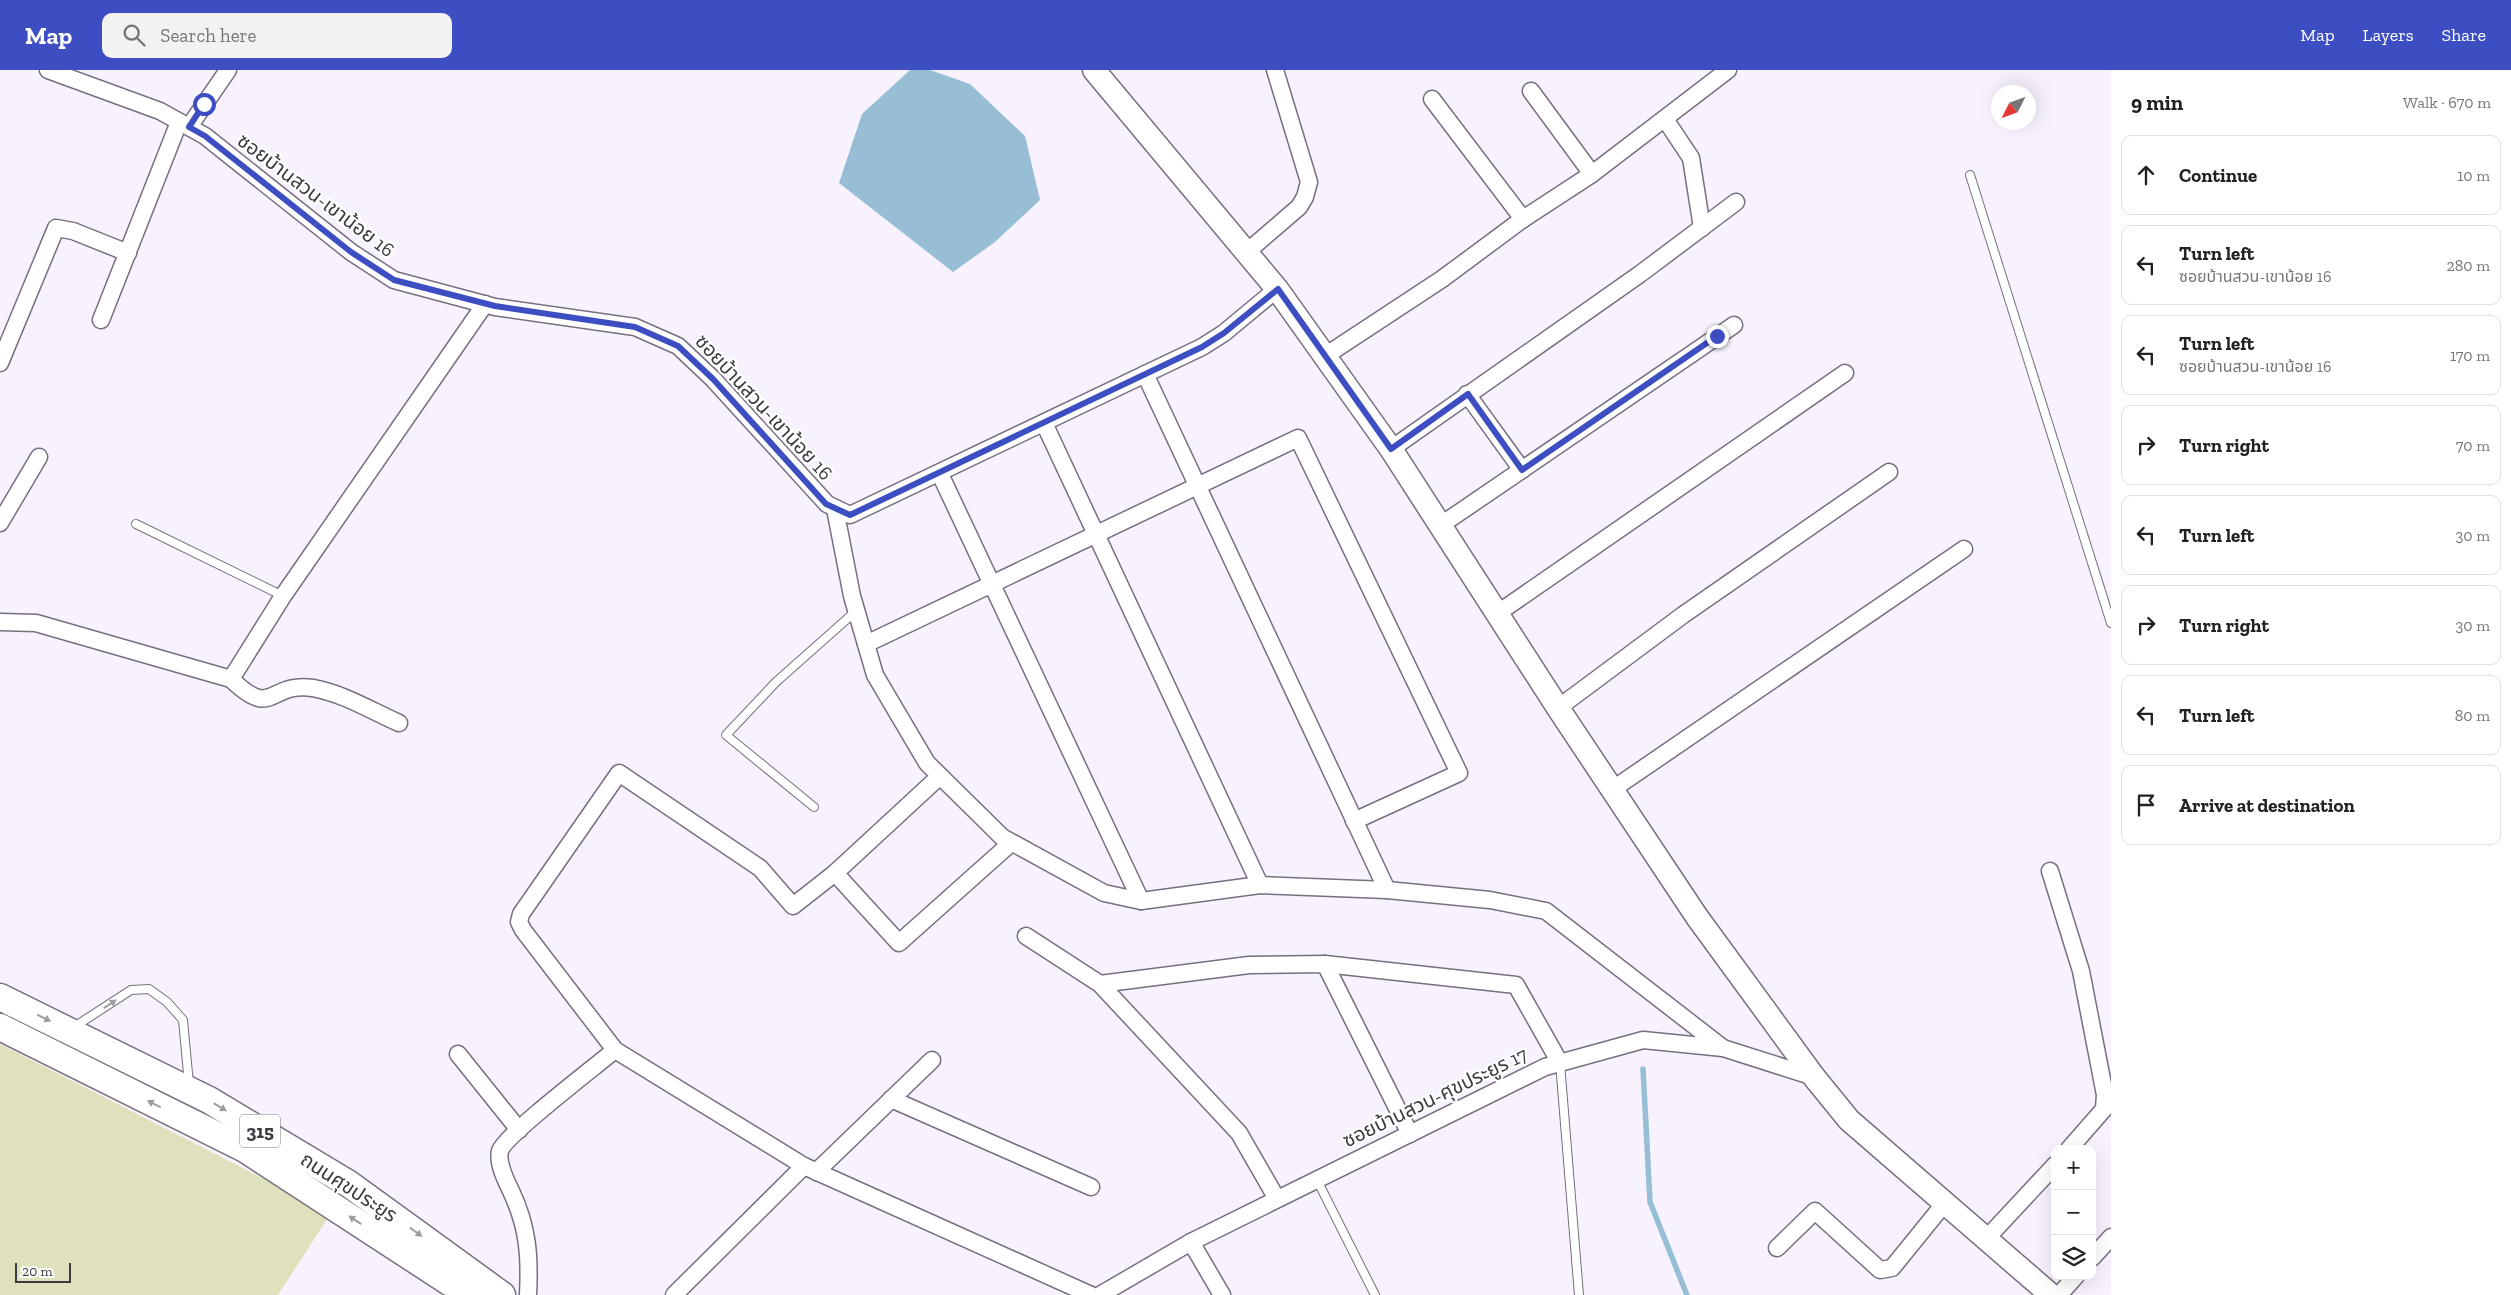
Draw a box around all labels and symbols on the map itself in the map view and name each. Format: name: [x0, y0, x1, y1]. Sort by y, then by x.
north arrow: [1991, 85, 2036, 130]
route start: [193, 93, 216, 116]
street label: ซอยบ้านสวน-เขาน้อย 16: [233, 128, 399, 262]
route end: [1706, 325, 1729, 348]
street label: ซอยบ้านสวน-เขาน้อย 16: [690, 329, 838, 485]
one-way arrow: [103, 999, 116, 1009]
one-way arrow: [37, 1014, 51, 1022]
street label: ซอยบ้านสวน-ศุขประยูร 17: [1339, 1042, 1532, 1153]
one-way arrow: [147, 1100, 161, 1108]
one-way arrow: [214, 1102, 227, 1111]
road number: 315: [240, 1114, 280, 1148]
street label: ถนนศุขประยูร: [296, 1147, 402, 1228]
one-way arrow: [348, 1216, 362, 1225]
one-way arrow: [409, 1227, 423, 1237]
scale bar: [15, 1260, 71, 1283]

